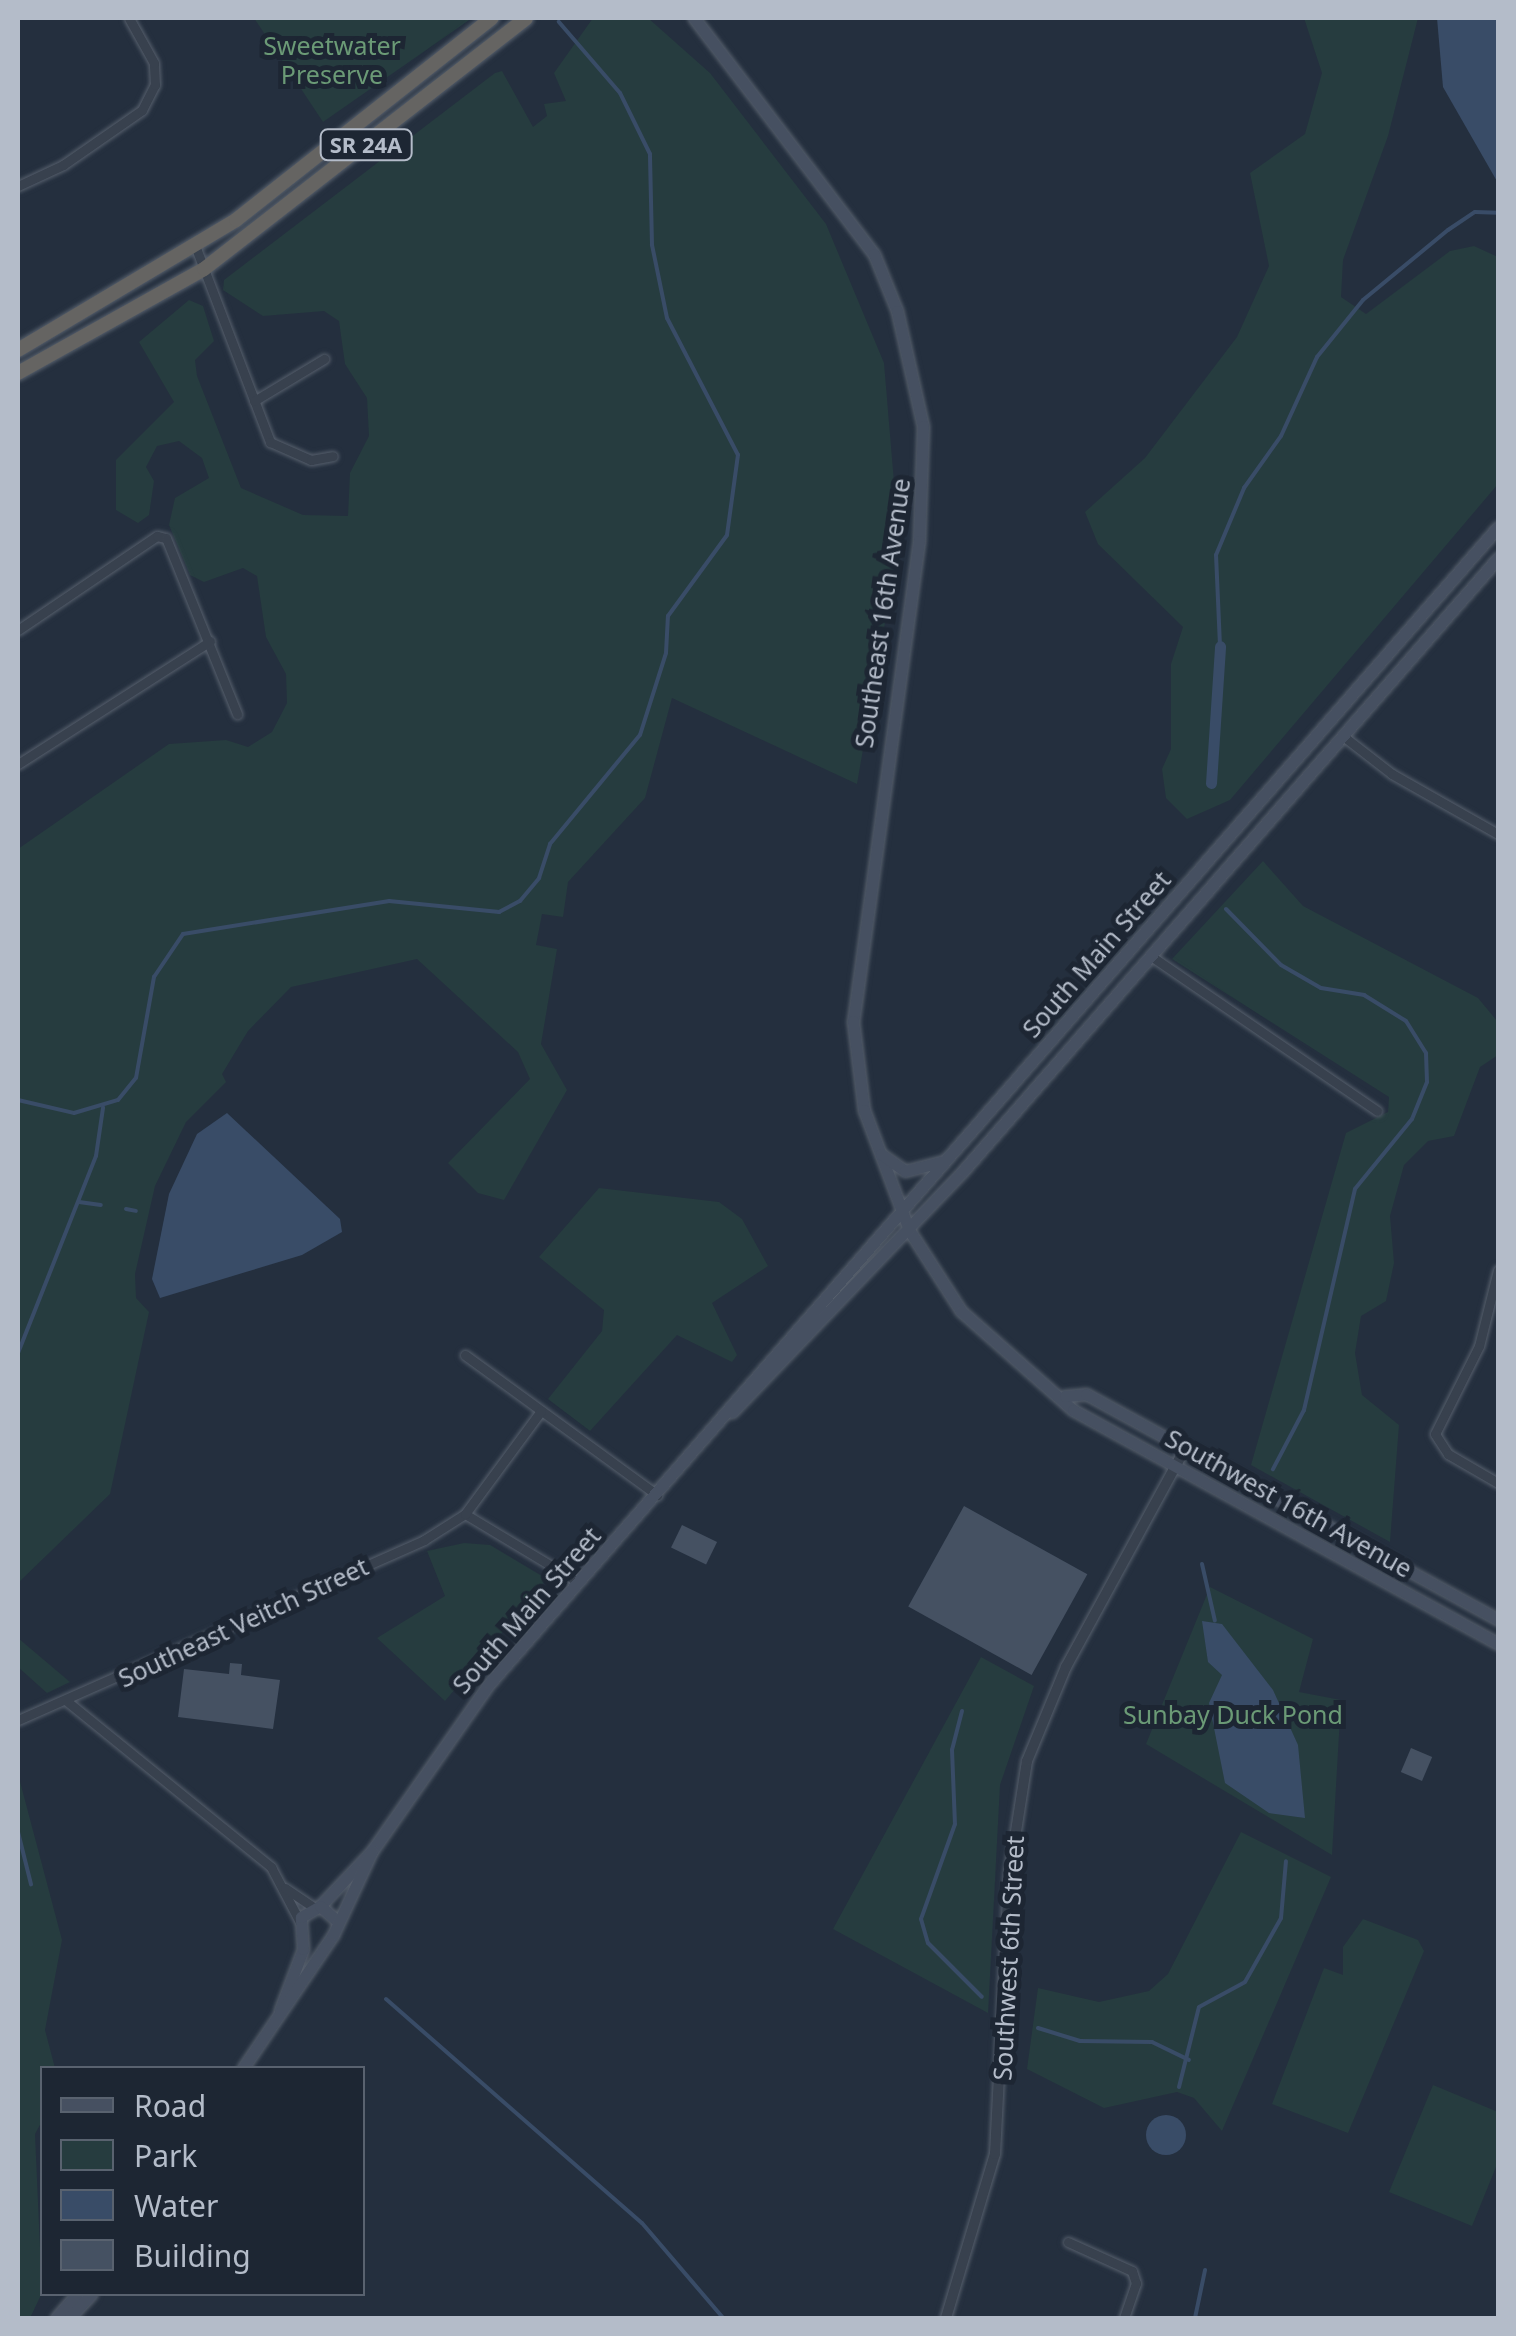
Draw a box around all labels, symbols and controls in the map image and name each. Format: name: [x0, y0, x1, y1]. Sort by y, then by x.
park label: Sweetwater Preserve: [263, 31, 401, 90]
road number: SR 24A: [318, 128, 414, 162]
street label: Southeast 16th Avenue: [848, 476, 916, 750]
street label: South Main Street: [1016, 865, 1176, 1043]
street label: Southwest 16th Avenue: [1160, 1423, 1418, 1583]
street label: South Main Street: [446, 1521, 606, 1699]
street label: Southeast Veitch Street: [113, 1551, 373, 1693]
park label: Sunbay Duck Pond: [1123, 1699, 1343, 1729]
street label: Southwest 6th Street: [987, 1835, 1029, 2081]
legend: [40, 2066, 365, 2296]
text: Road: [134, 2085, 206, 2126]
text: Park: [134, 2135, 197, 2176]
text: Water: [134, 2185, 218, 2226]
text: Building: [134, 2235, 251, 2276]

